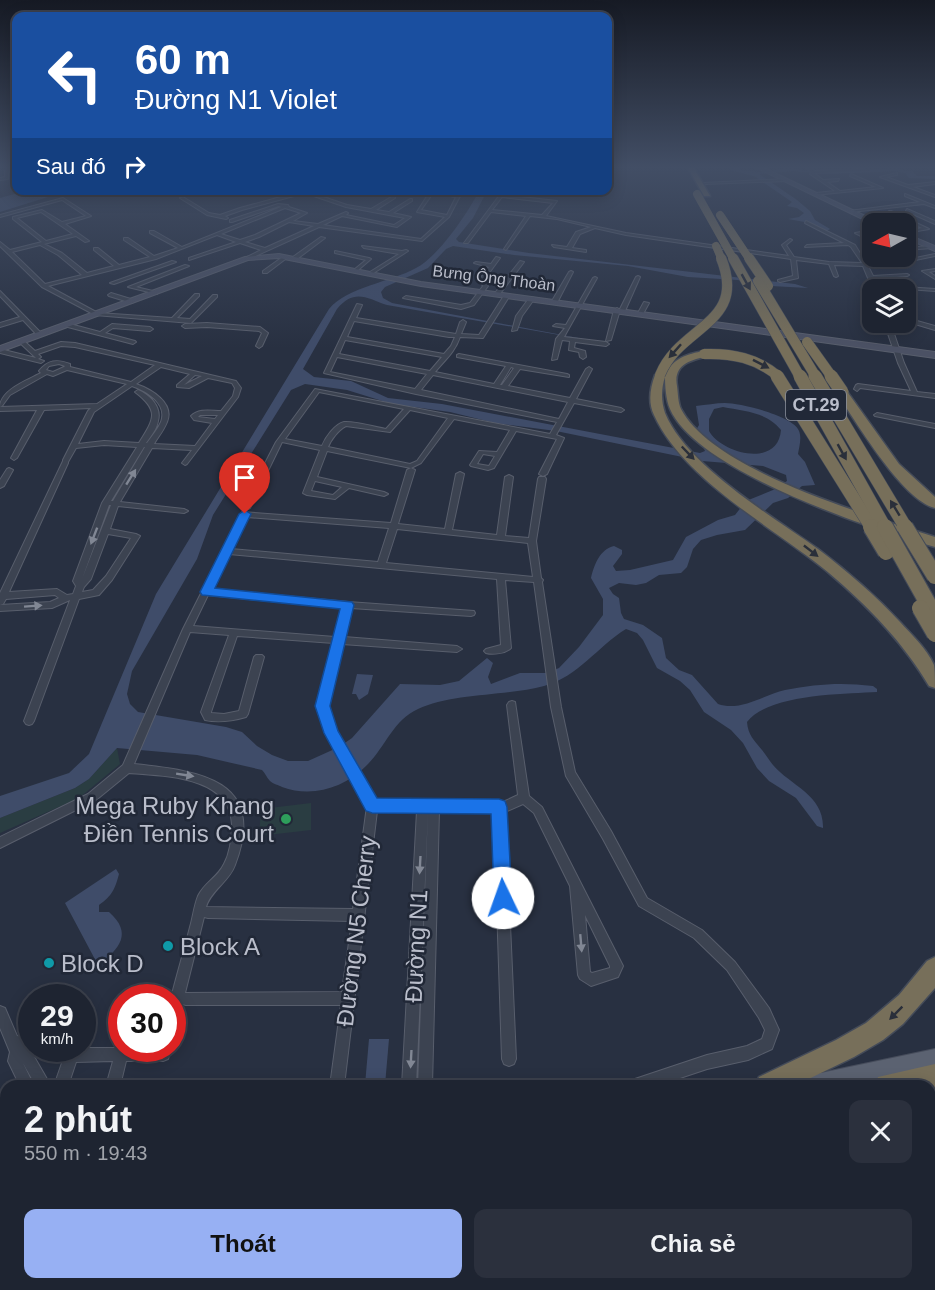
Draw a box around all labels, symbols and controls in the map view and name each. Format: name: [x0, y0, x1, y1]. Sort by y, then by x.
icon: left: [36, 36, 114, 114]
text: 60 m: [135, 36, 231, 83]
text: Đường N1 Violet: [135, 85, 337, 115]
icon: right: [118, 150, 151, 183]
text: Sau đó: [36, 154, 106, 179]
north arrow: [862, 213, 916, 267]
map controls: [862, 213, 916, 333]
street label: Bưng Ông Thoàn: [432, 261, 556, 294]
one-way arrow: [741, 274, 751, 291]
button: layers: [862, 279, 916, 333]
one-way arrow: [669, 343, 682, 358]
one-way arrow: [752, 359, 769, 369]
road number: CT.29: [786, 390, 846, 420]
one-way arrow: [837, 443, 847, 460]
one-way arrow: [680, 445, 694, 459]
pin: [219, 452, 270, 514]
icon: arrive: [228, 461, 261, 494]
one-way arrow: [126, 468, 137, 485]
one-way arrow: [889, 500, 900, 516]
one-way arrow: [88, 527, 98, 545]
one-way arrow: [803, 544, 818, 556]
one-way arrow: [24, 601, 43, 611]
one-way arrow: [176, 770, 195, 779]
place label: Mega Ruby Khang Điền Tennis Court: [75, 792, 274, 847]
marker: Mega Ruby Khang Điền Tennis Court: [279, 812, 293, 826]
street label: Đường N5 Cherry: [331, 834, 381, 1028]
one-way arrow: [415, 855, 424, 874]
position arrow: [471, 866, 535, 930]
street label: Đường N1: [400, 889, 432, 1003]
place label: Block A: [180, 933, 260, 960]
one-way arrow: [576, 934, 586, 953]
marker: Block A: [161, 939, 175, 953]
place label: Block D: [61, 950, 144, 977]
marker: Block D: [42, 956, 56, 970]
speed limit sign: 30: [108, 984, 186, 1062]
text: 29: [40, 999, 74, 1032]
one-way arrow: [890, 1005, 904, 1019]
text: km/h: [41, 1030, 73, 1047]
one-way arrow: [406, 1050, 415, 1069]
text: 2 phút: [24, 1099, 132, 1140]
button: close: [849, 1100, 912, 1163]
text: 550 m · 19:43: [24, 1142, 147, 1164]
button: Thoát: [24, 1209, 462, 1278]
button: Chia sẻ: [474, 1209, 912, 1278]

